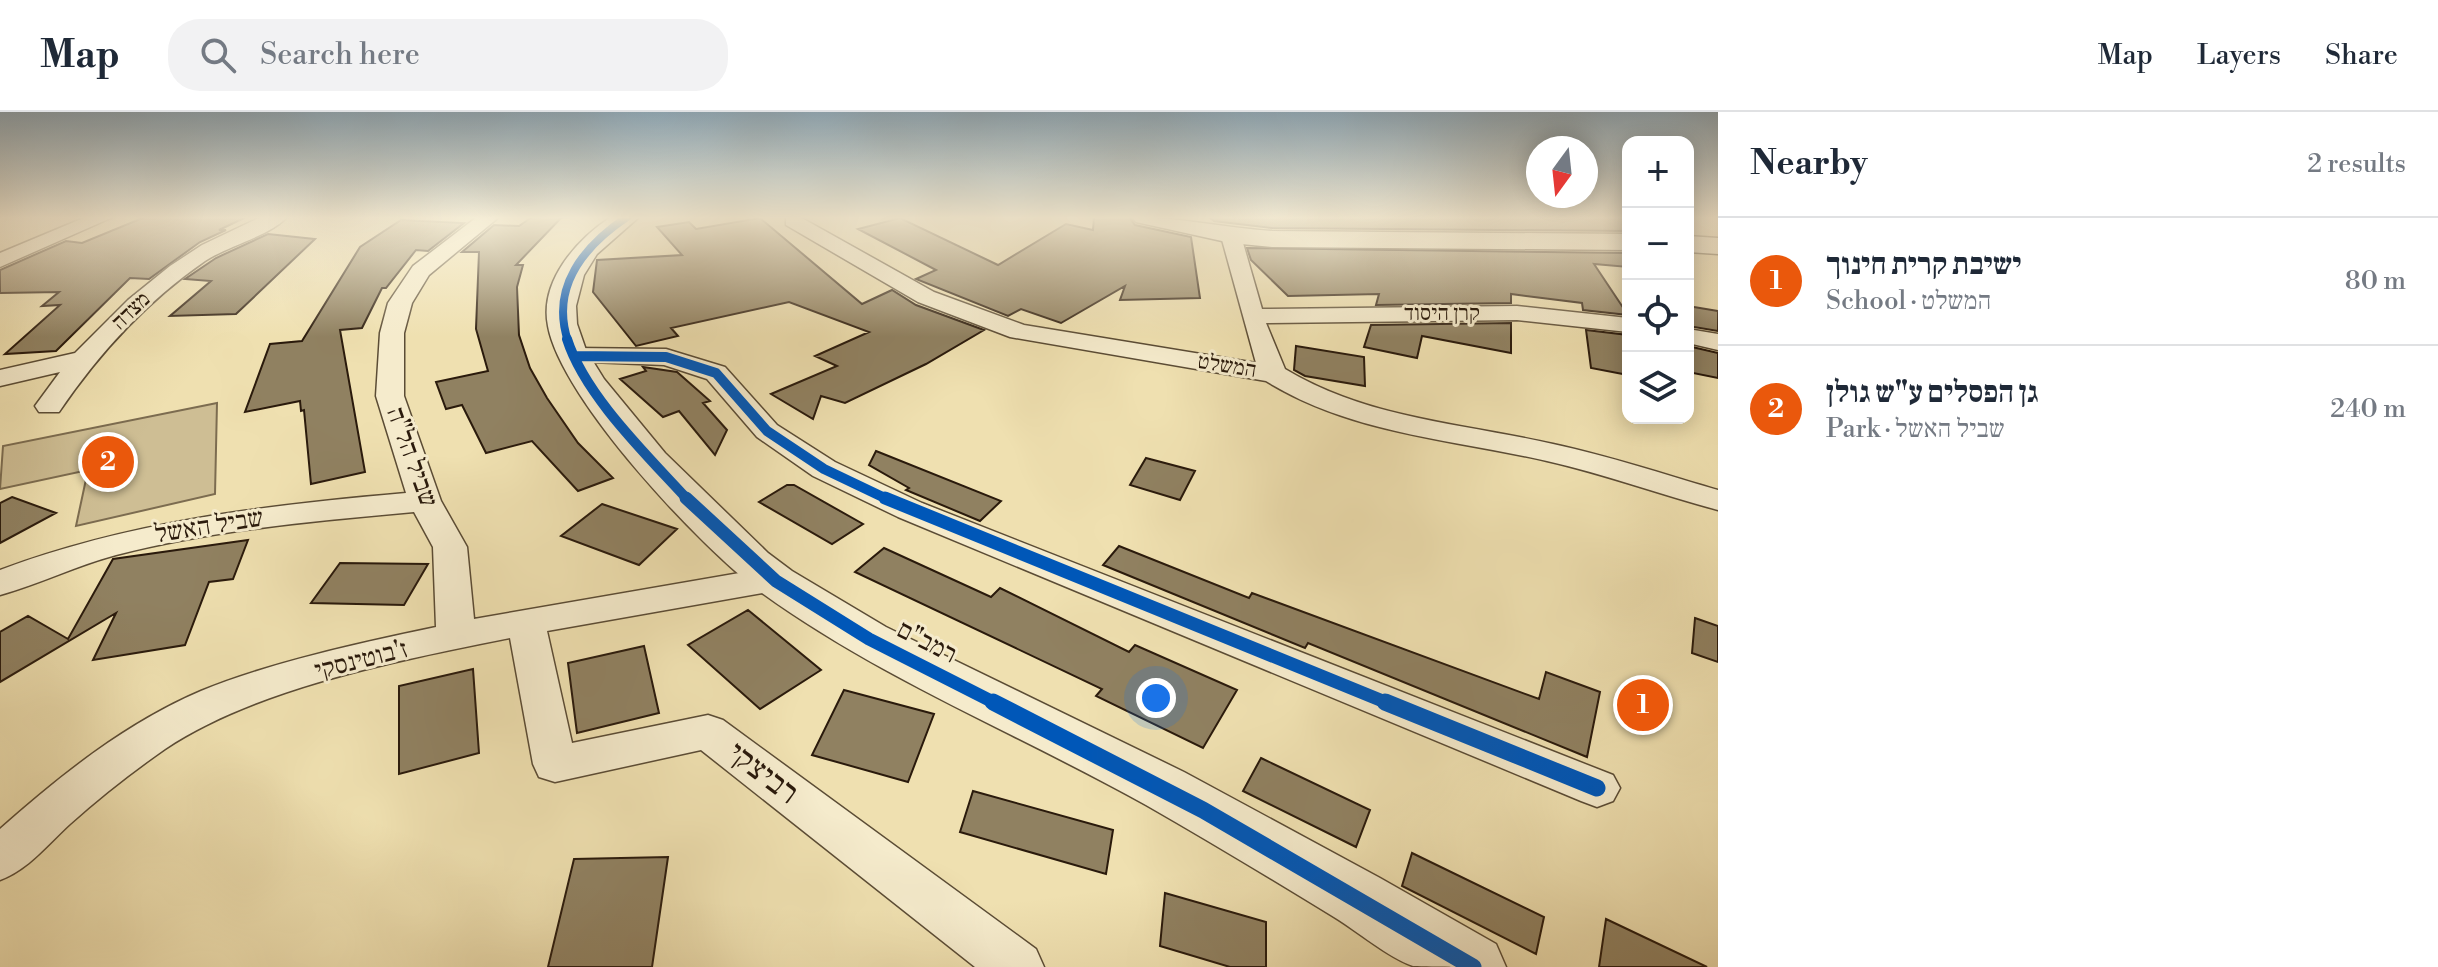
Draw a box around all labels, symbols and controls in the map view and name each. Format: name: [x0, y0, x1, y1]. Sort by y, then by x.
search box: [168, 19, 728, 91]
text: Map: [40, 32, 120, 79]
icon: search: [196, 33, 240, 77]
text: Search here: [260, 36, 420, 74]
text: Map: [2098, 38, 2153, 73]
text: Layers: [2197, 38, 2281, 73]
text: Share: [2325, 38, 2398, 73]
north arrow: [1526, 136, 1598, 208]
map controls: [1622, 136, 1694, 424]
button: +: [1622, 136, 1694, 208]
text: Nearby: [1750, 143, 1868, 185]
text: 2 results: [2307, 148, 2406, 180]
button: −: [1622, 208, 1694, 280]
text: ישיבת קרית חינוך: [1826, 246, 2022, 284]
text: 1: [1770, 265, 1782, 297]
text: 80 m: [2345, 265, 2406, 297]
button: locate: [1622, 280, 1694, 352]
text: School · המשלט: [1826, 285, 1991, 317]
street label: מצדה: [106, 286, 156, 336]
street label: קרן היסוד: [1404, 300, 1480, 327]
street label: המשלט: [1196, 348, 1258, 384]
button: layers: [1622, 352, 1694, 424]
text: גן הפסלים ע"ש גולן: [1826, 374, 2039, 412]
text: 2: [1768, 393, 1784, 425]
text: 240 m: [2330, 393, 2406, 425]
street label: שביל הל"ה: [379, 403, 445, 511]
text: Park · שביל האשל: [1826, 413, 2005, 445]
pin: 2: [82, 432, 134, 492]
street label: שביל האשל: [152, 502, 266, 550]
street label: רמב"ם: [892, 613, 962, 671]
street label: ז'בוטינסקי: [311, 633, 411, 687]
pin: 1: [1617, 675, 1669, 735]
your location: [1136, 678, 1176, 718]
street label: רביצקי: [719, 733, 807, 813]

